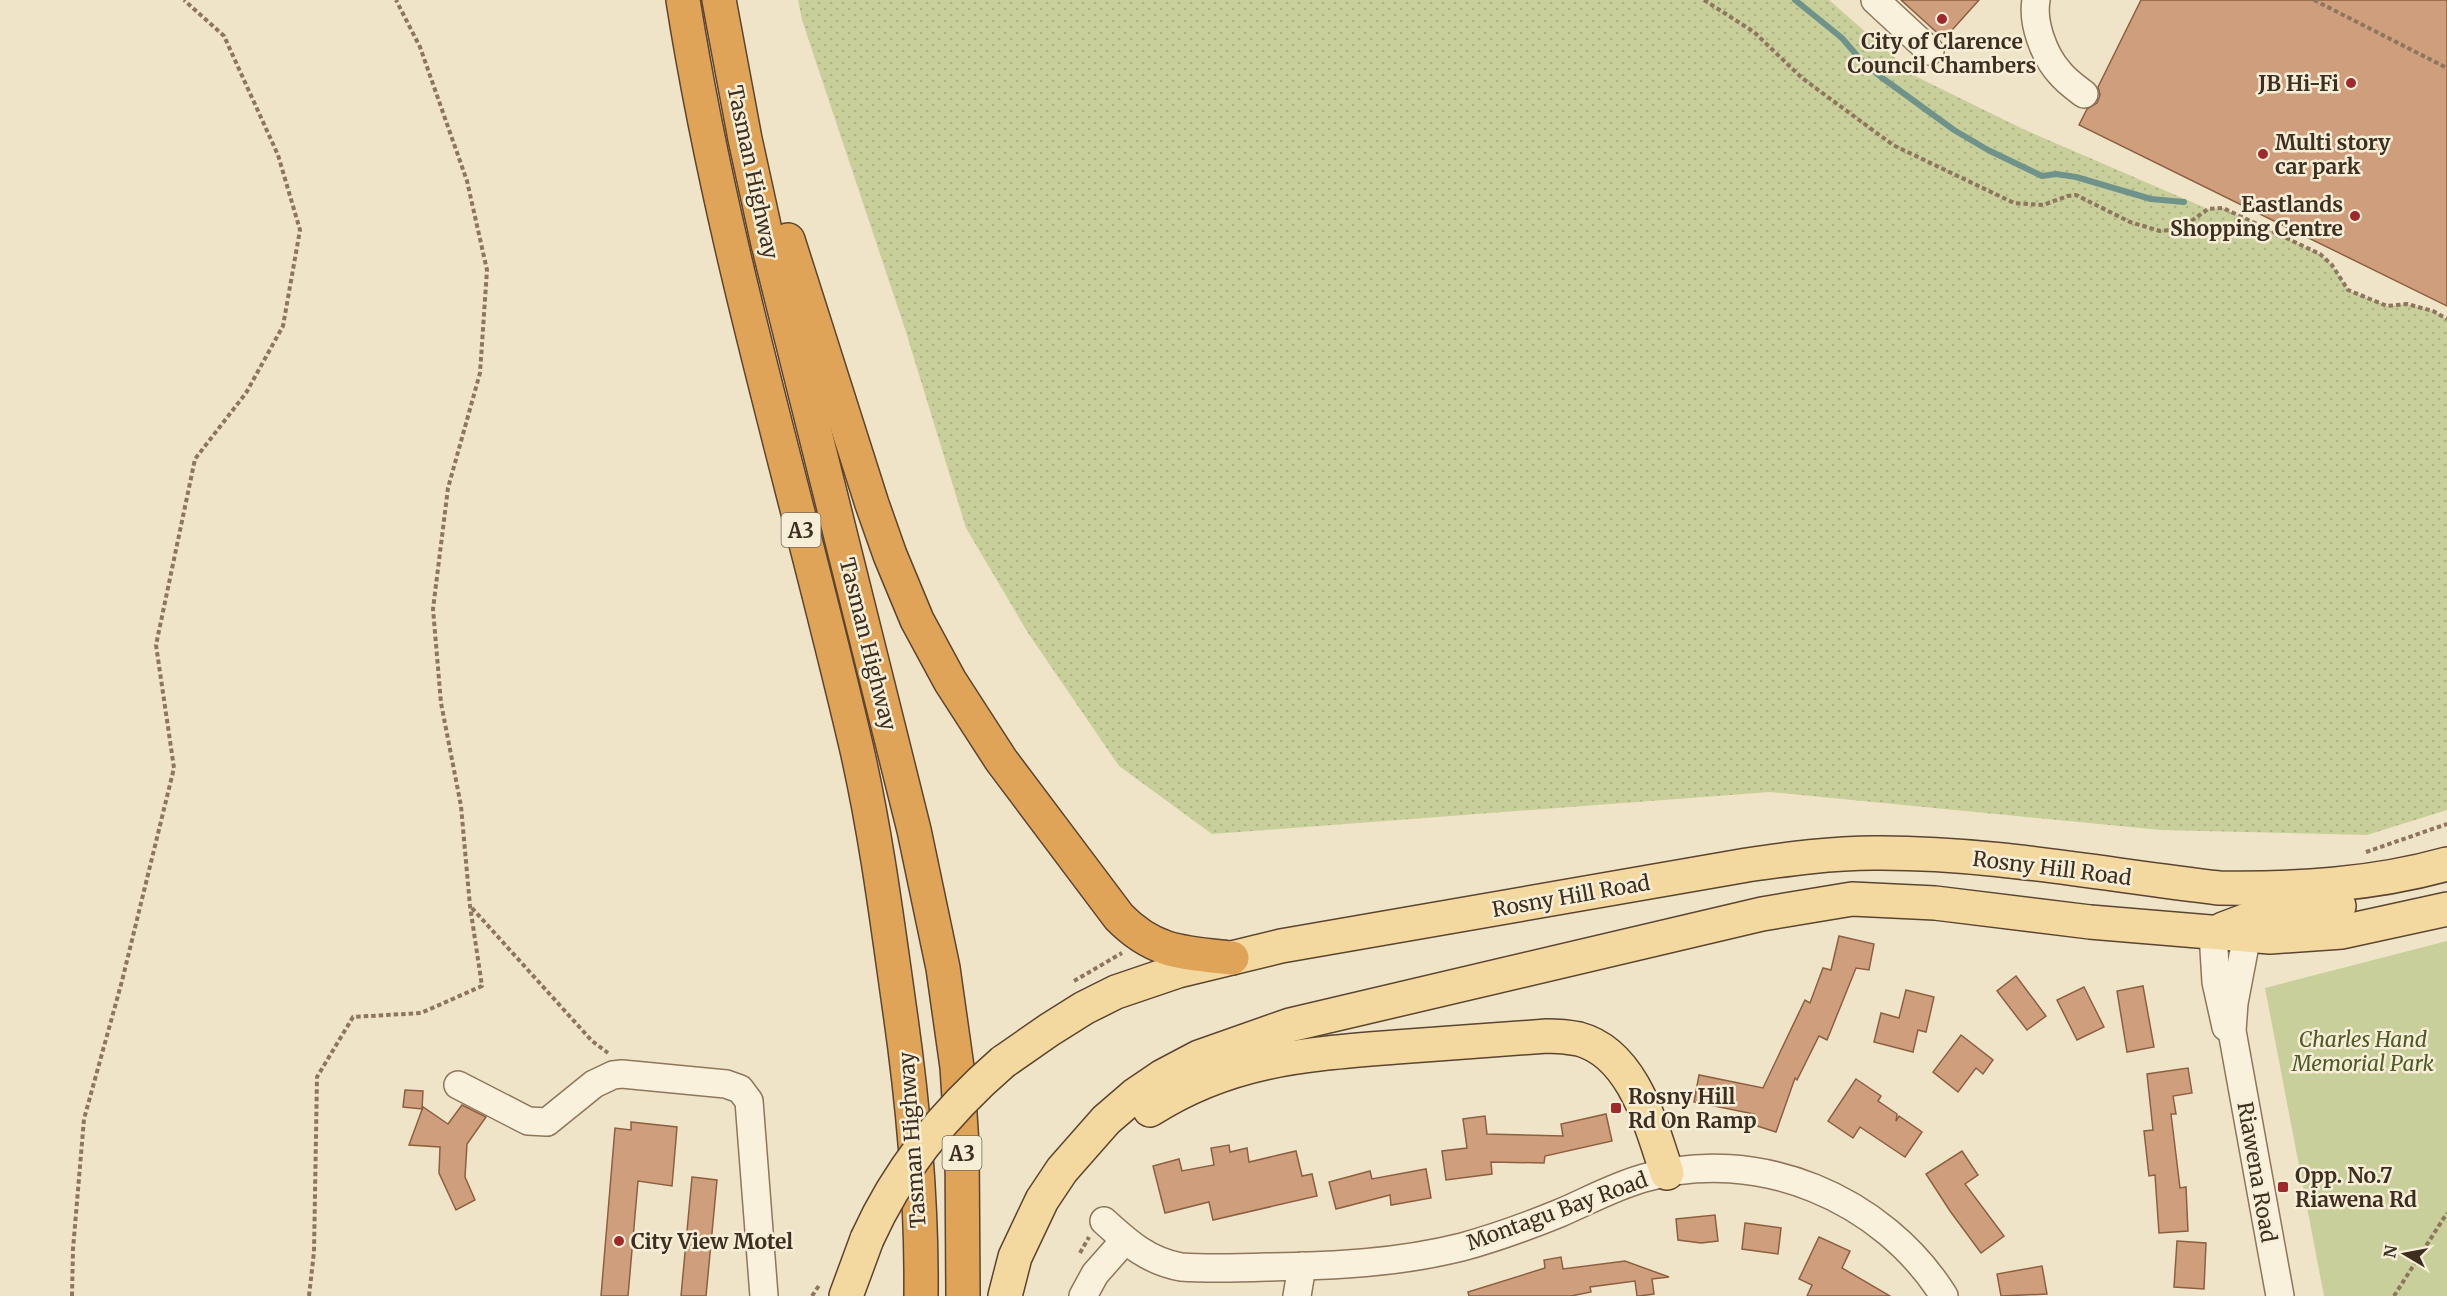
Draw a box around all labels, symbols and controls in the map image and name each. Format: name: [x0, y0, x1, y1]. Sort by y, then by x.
marker: City of Clarence Council Chambers: [1935, 12, 1949, 26]
place label: City of Clarence Council Chambers: [1848, 28, 2037, 79]
place label: JB Hi-Fi: [2257, 70, 2339, 97]
marker: JB Hi-Fi: [2344, 76, 2358, 90]
street label: Tasman Highway: [721, 83, 785, 262]
place label: Multi story car park: [2275, 129, 2391, 180]
marker: Multi story car park: [2256, 147, 2270, 161]
place label: Eastlands Shopping Centre: [2170, 191, 2343, 242]
marker: Eastlands Shopping Centre: [2348, 209, 2362, 223]
road number: A3: [782, 513, 820, 547]
street label: Tasman Highway: [834, 555, 903, 734]
street label: Rosny Hill Road: [1971, 845, 2133, 891]
street label: Rosny Hill Road: [1490, 869, 1652, 923]
park label: Charles Hand Memorial Park: [2291, 1026, 2435, 1077]
street label: Tasman Highway: [892, 1050, 932, 1229]
place label: Rosny Hill Rd On Ramp: [1628, 1083, 1757, 1134]
street label: Riawena Road: [2231, 1100, 2283, 1245]
marker: Rosny Hill Rd On Ramp: [1609, 1101, 1623, 1115]
road number: A3: [942, 1136, 982, 1170]
place label: Opp. No.7 Riawena Rd: [2295, 1162, 2417, 1213]
street label: Montagu Bay Road: [1463, 1166, 1652, 1256]
marker: Opp. No.7 Riawena Rd: [2276, 1180, 2290, 1194]
north arrow: [2375, 1224, 2435, 1284]
place label: City View Motel: [631, 1228, 793, 1255]
marker: City View Motel: [612, 1234, 626, 1248]
text: N: [2379, 1243, 2401, 1259]

